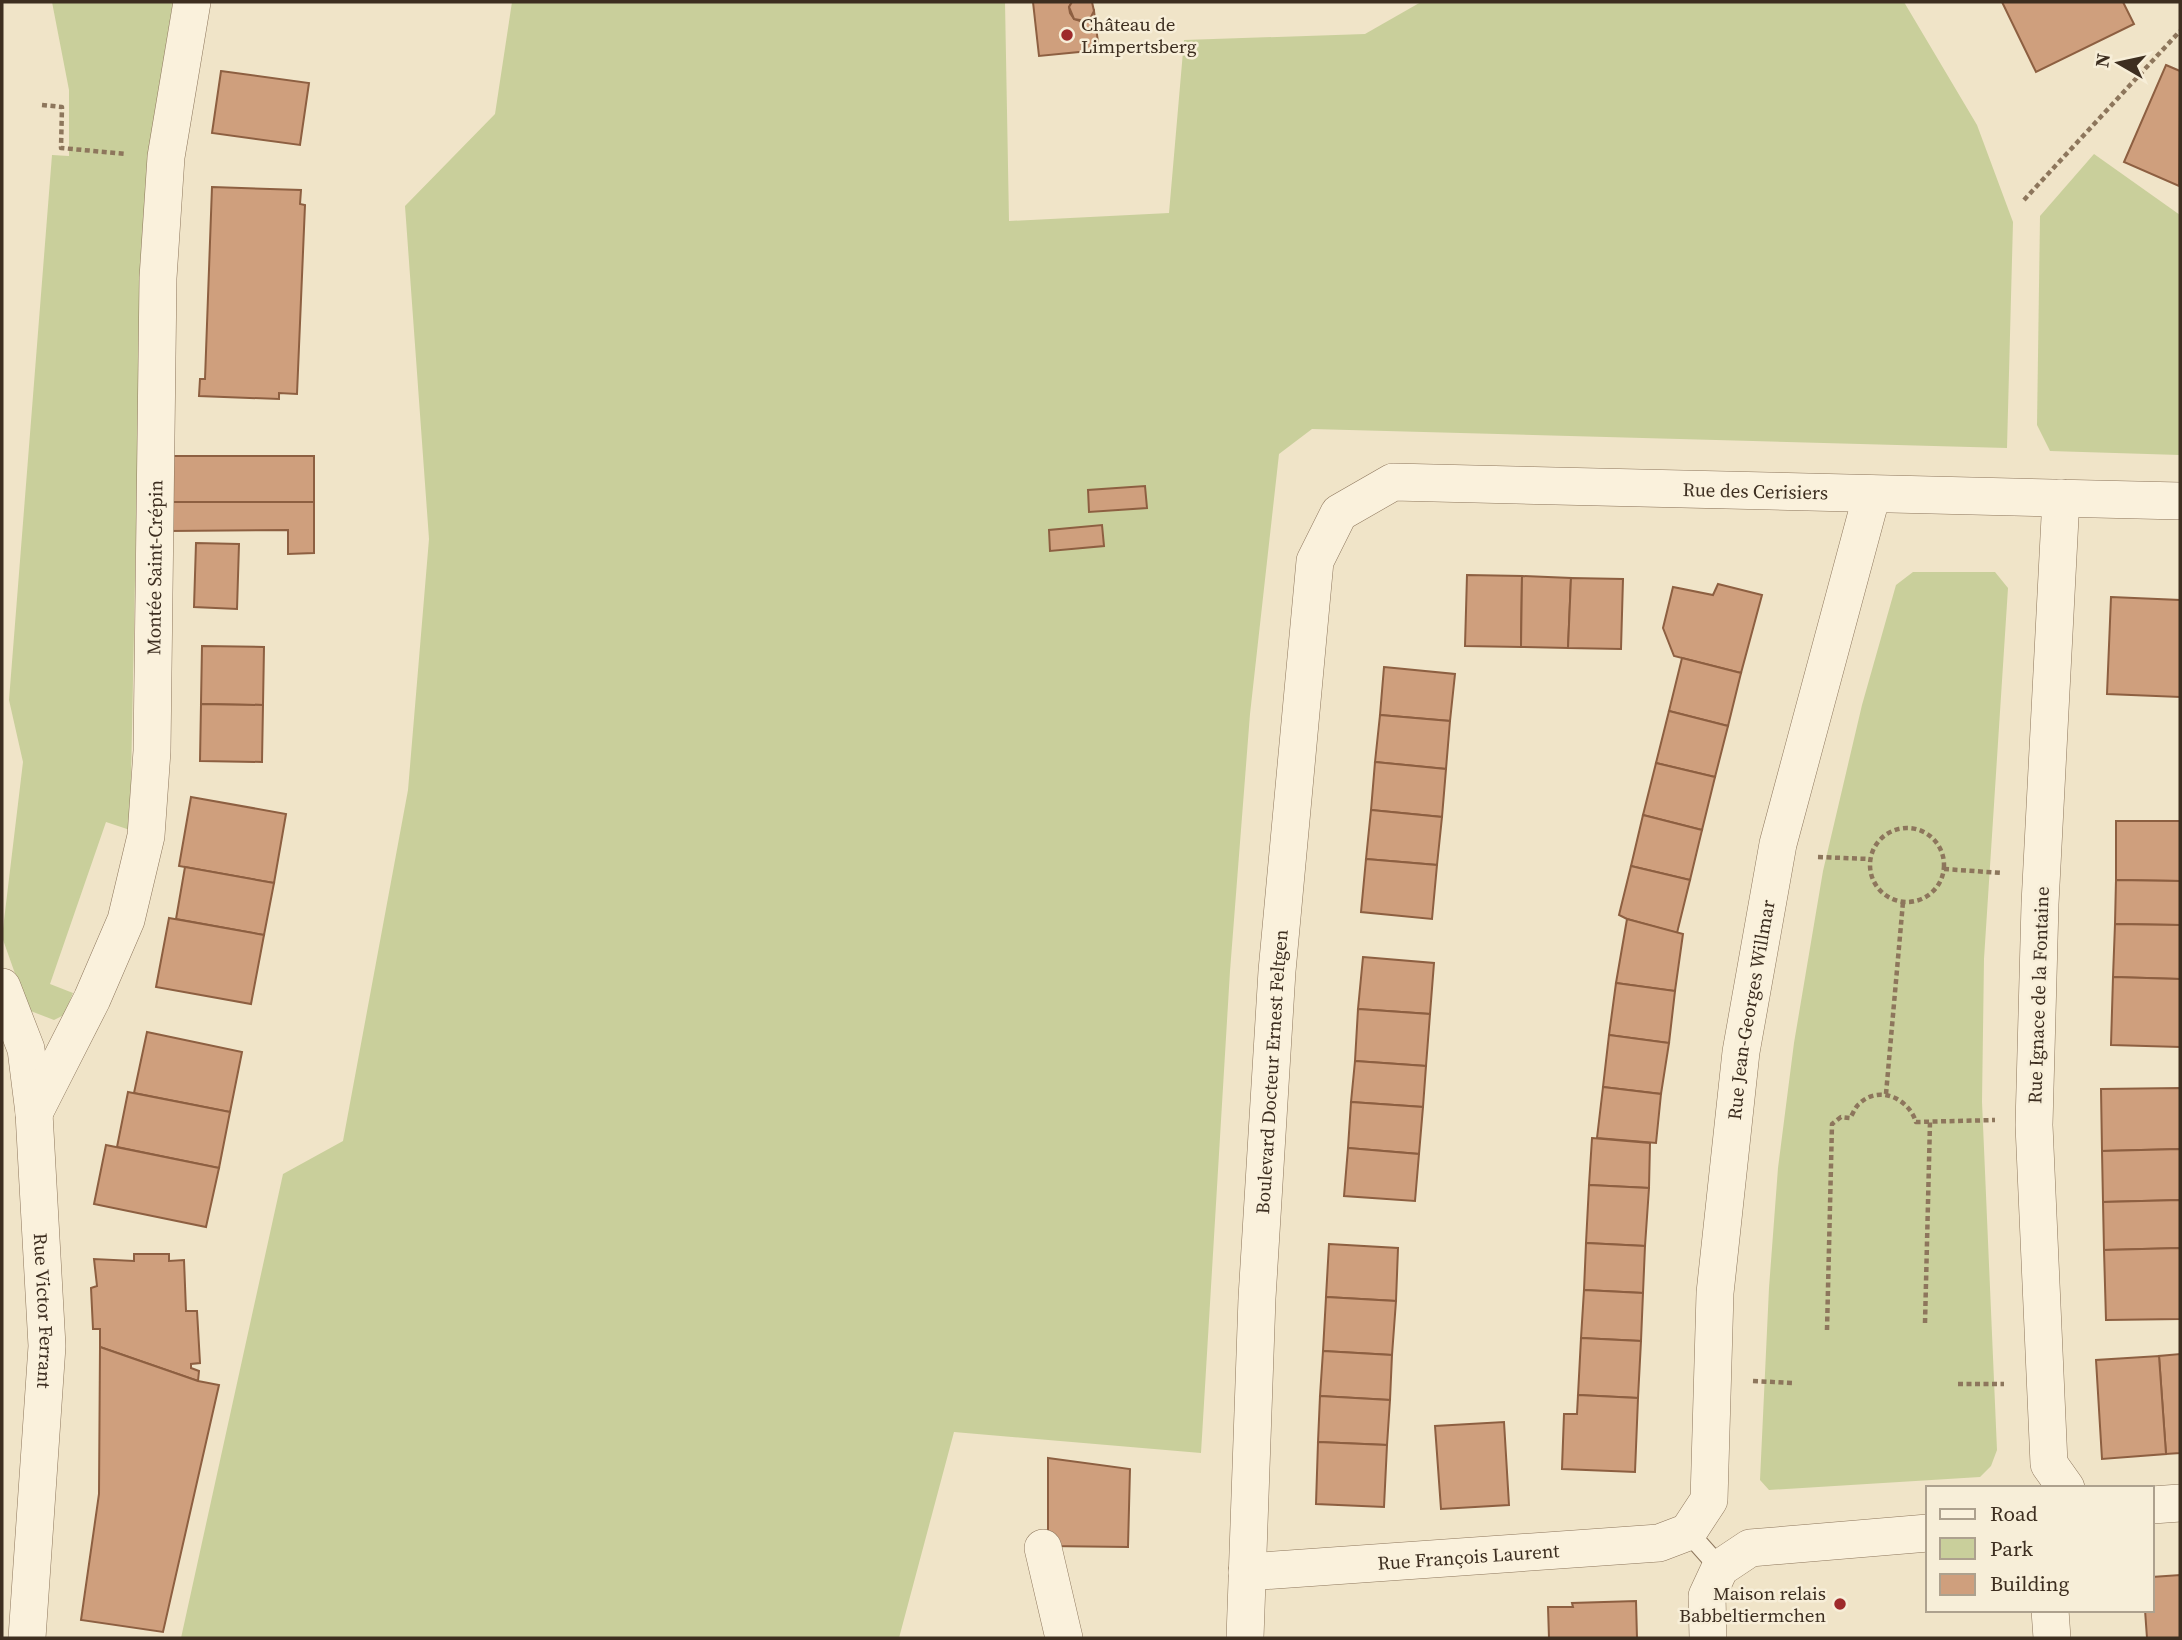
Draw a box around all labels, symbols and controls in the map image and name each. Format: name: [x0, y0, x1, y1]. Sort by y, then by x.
place label: Château de Limpertsberg: [1081, 11, 1197, 59]
marker: Château de Limpertsberg: [1059, 27, 1075, 43]
north arrow: [2084, 28, 2154, 98]
text: N: [2088, 51, 2116, 69]
street label: Rue des Cerisiers: [1682, 476, 1828, 506]
street label: Montée Saint-Crépin: [140, 480, 168, 655]
street label: Rue Ignace de la Fontaine: [2021, 886, 2055, 1104]
street label: Rue Jean-Georges Willmar: [1721, 898, 1781, 1121]
street label: Boulevard Docteur Ernest Feltgen: [1249, 928, 1294, 1215]
street label: Rue Victor Ferrant: [28, 1232, 60, 1390]
legend: [1926, 1486, 2154, 1612]
text: Road: [1990, 1499, 2038, 1528]
text: Park: [1990, 1534, 2034, 1563]
street label: Rue François Laurent: [1377, 1537, 1561, 1576]
text: Building: [1990, 1569, 2069, 1598]
place label: Maison relais Babbeltiermchen: [1679, 1580, 1826, 1628]
marker: Maison relais Babbeltiermchen: [1832, 1596, 1848, 1612]

